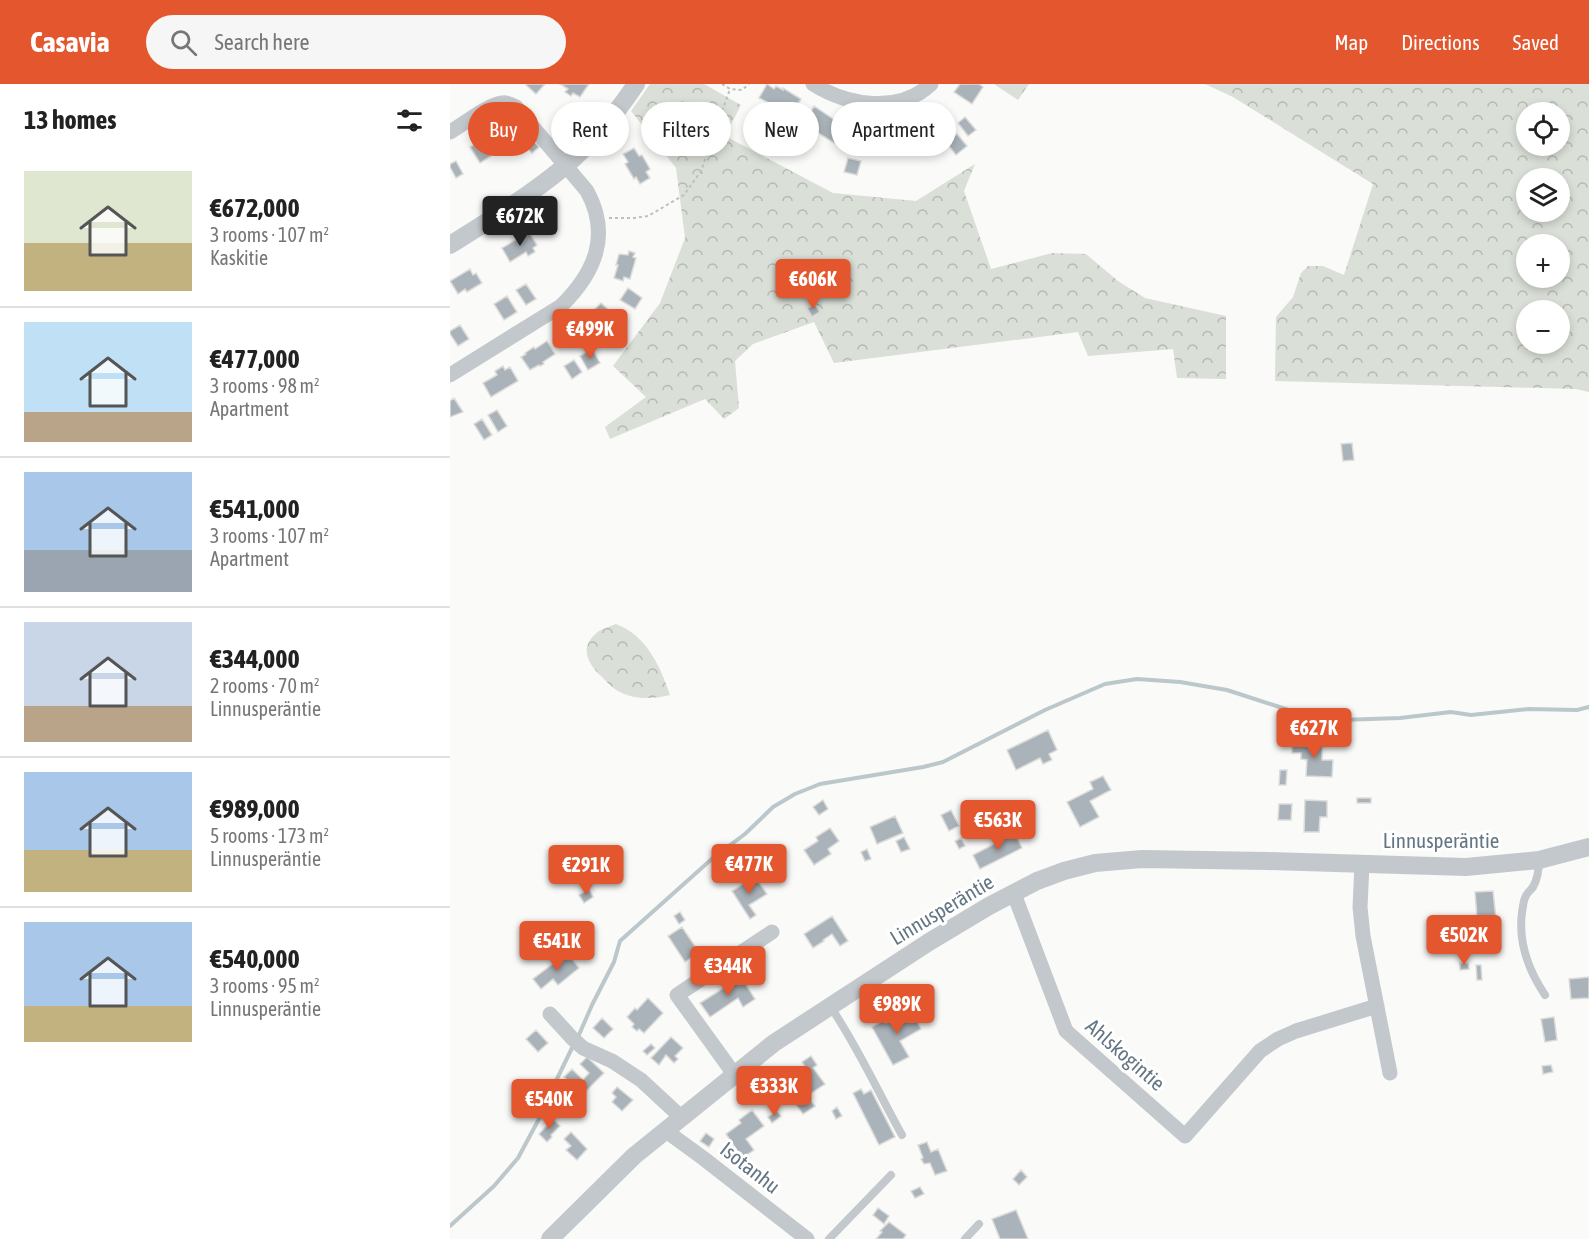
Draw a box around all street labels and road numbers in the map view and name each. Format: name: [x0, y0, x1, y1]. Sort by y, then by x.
street label: Linnusperäntie: [1383, 828, 1499, 852]
street label: Linnusperäntie: [885, 869, 998, 949]
street label: Ahlskogintie: [1081, 1013, 1170, 1095]
street label: Isotanhu: [716, 1137, 785, 1198]

